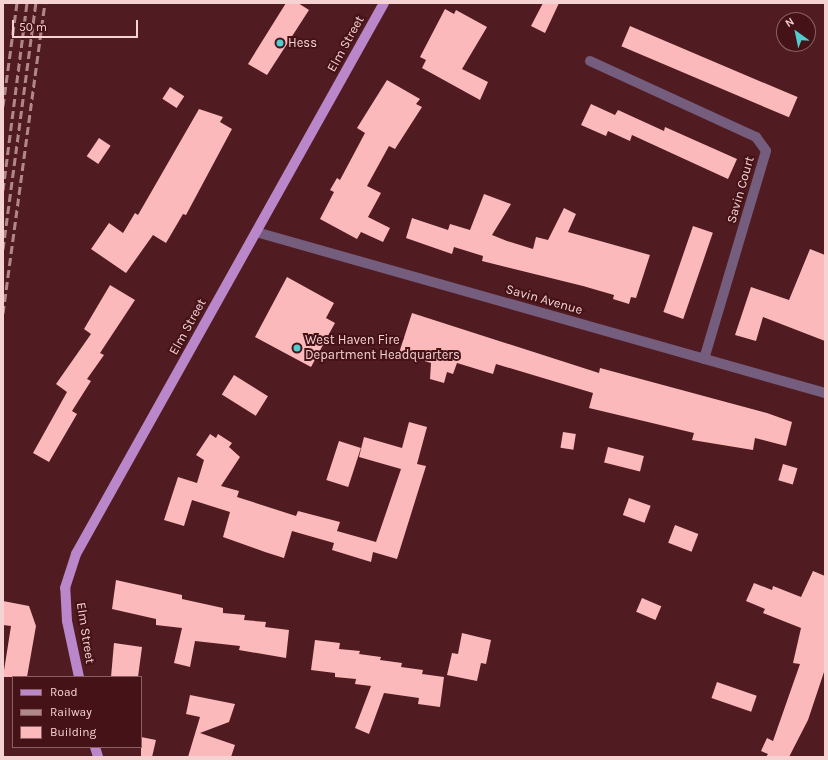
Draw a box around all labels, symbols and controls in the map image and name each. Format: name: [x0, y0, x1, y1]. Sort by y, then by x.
scale bar: [14, 12, 140, 38]
north arrow: [776, 12, 816, 52]
street label: Elm Street: [324, 13, 368, 75]
text: N: [783, 15, 797, 30]
text: 50 m: [19, 20, 47, 34]
place label: Hess: [288, 35, 317, 51]
marker: Hess: [275, 38, 285, 48]
street label: Savin Court: [724, 155, 758, 225]
street label: Savin Avenue: [504, 282, 584, 318]
street label: Elm Street: [166, 296, 210, 358]
place label: West Haven Fire Department Headquarters: [305, 333, 460, 364]
marker: West Haven Fire Department Headquarters: [292, 343, 302, 353]
street label: Elm Street: [72, 601, 98, 665]
legend: [12, 676, 142, 748]
text: Road: [50, 685, 78, 699]
text: Railway: [50, 705, 92, 719]
text: Building: [50, 725, 96, 739]

